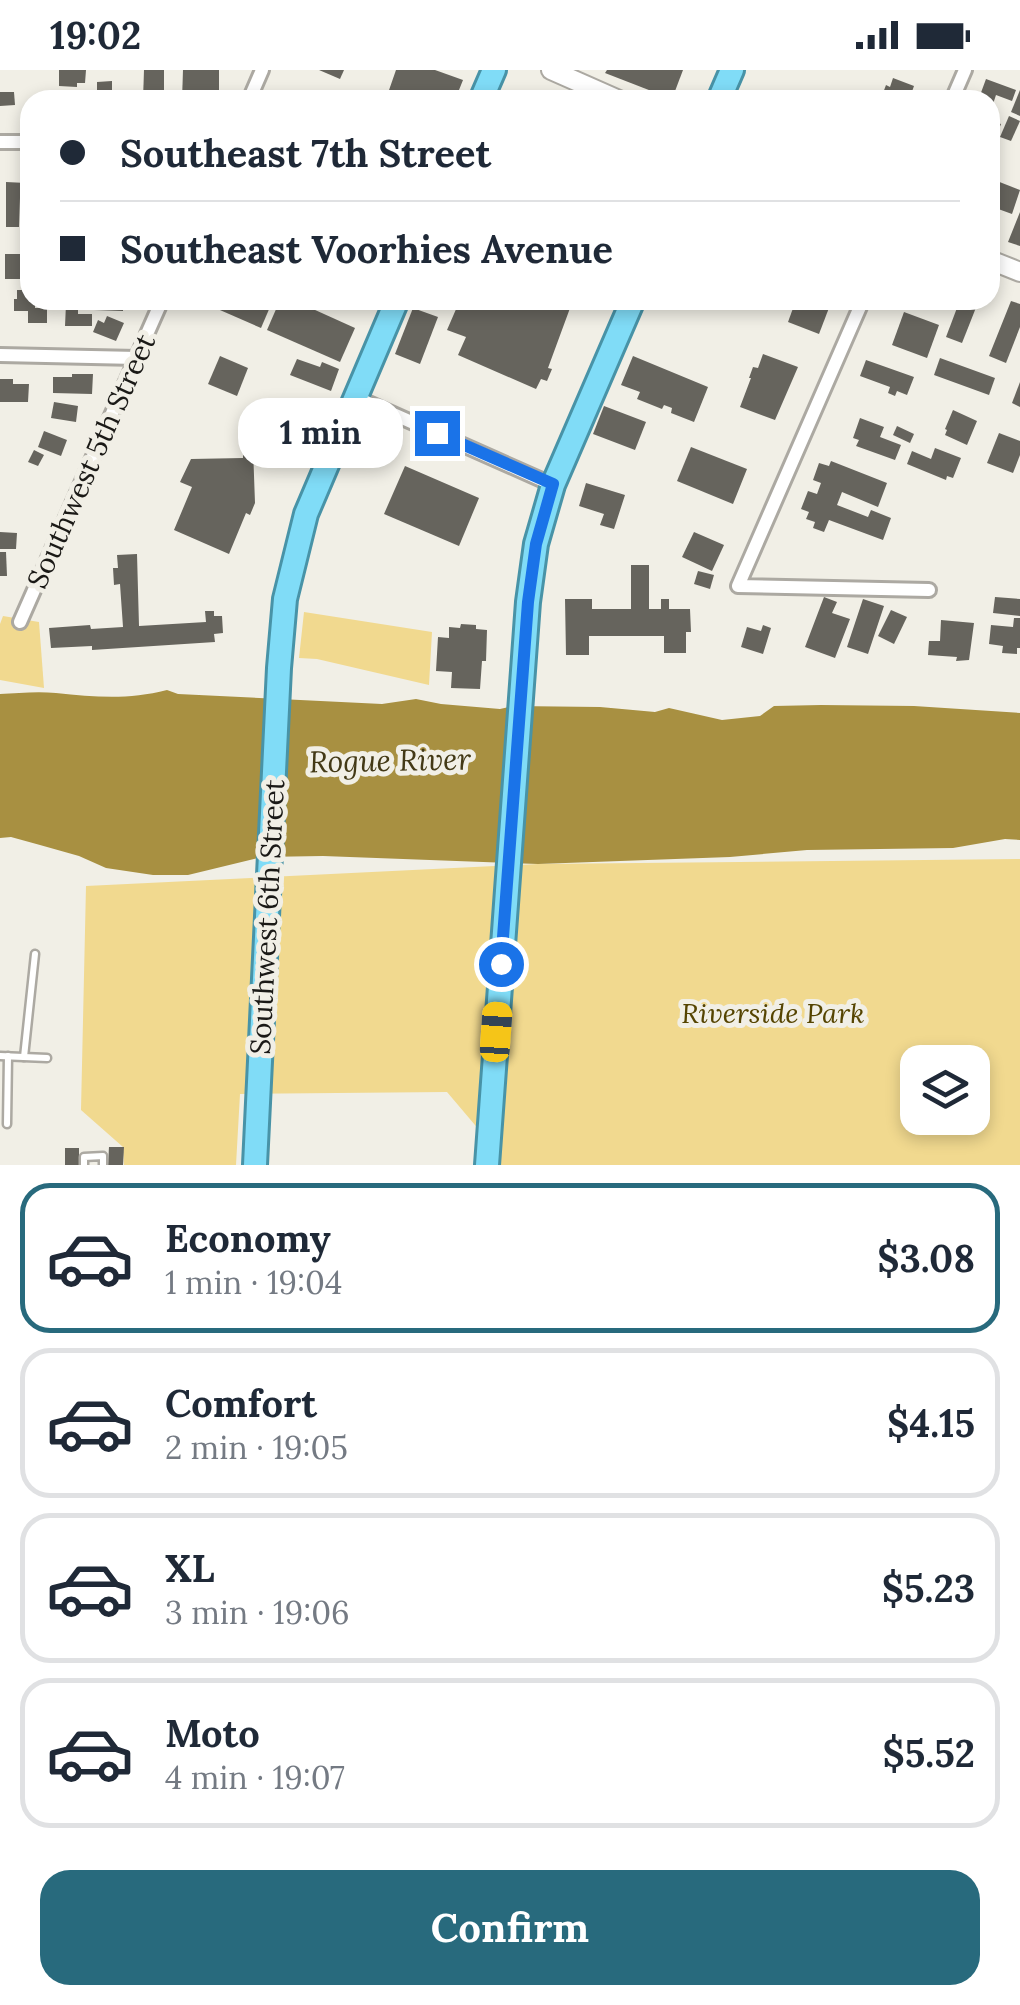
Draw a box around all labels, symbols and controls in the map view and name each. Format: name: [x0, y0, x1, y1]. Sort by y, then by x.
text: 19:02: [50, 11, 141, 59]
text: Southeast 7th Street: [120, 129, 491, 177]
text: Southeast Voorhies Avenue: [120, 225, 613, 273]
street label: Southwest 5th Street: [19, 328, 163, 594]
callout: 1 min: [237, 398, 402, 468]
route end: [415, 411, 460, 456]
text: 1 min: [280, 412, 361, 453]
water label: Rogue River: [309, 740, 472, 780]
street label: Southwest 6th Street: [242, 778, 292, 1055]
route start: [479, 942, 524, 987]
park label: Riverside Park: [681, 995, 865, 1031]
car: [479, 1001, 513, 1063]
map controls: [900, 1045, 990, 1135]
button: layers: [900, 1045, 990, 1135]
icon: car: [45, 1213, 135, 1303]
text: Economy: [165, 1214, 331, 1262]
text: $3.08: [877, 1234, 975, 1282]
text: 1 min · 19:04: [165, 1262, 342, 1303]
icon: car: [45, 1378, 135, 1468]
text: Comfort: [165, 1379, 317, 1427]
text: $4.15: [887, 1399, 975, 1447]
text: 2 min · 19:05: [165, 1427, 348, 1468]
icon: car: [45, 1543, 135, 1633]
text: XL: [165, 1544, 215, 1592]
text: $5.23: [882, 1564, 975, 1612]
text: 3 min · 19:06: [165, 1592, 350, 1633]
icon: car: [45, 1708, 135, 1798]
text: Moto: [165, 1709, 260, 1757]
text: $5.52: [883, 1729, 975, 1777]
text: 4 min · 19:07: [165, 1757, 345, 1798]
button: Confirm: [40, 1870, 980, 1985]

